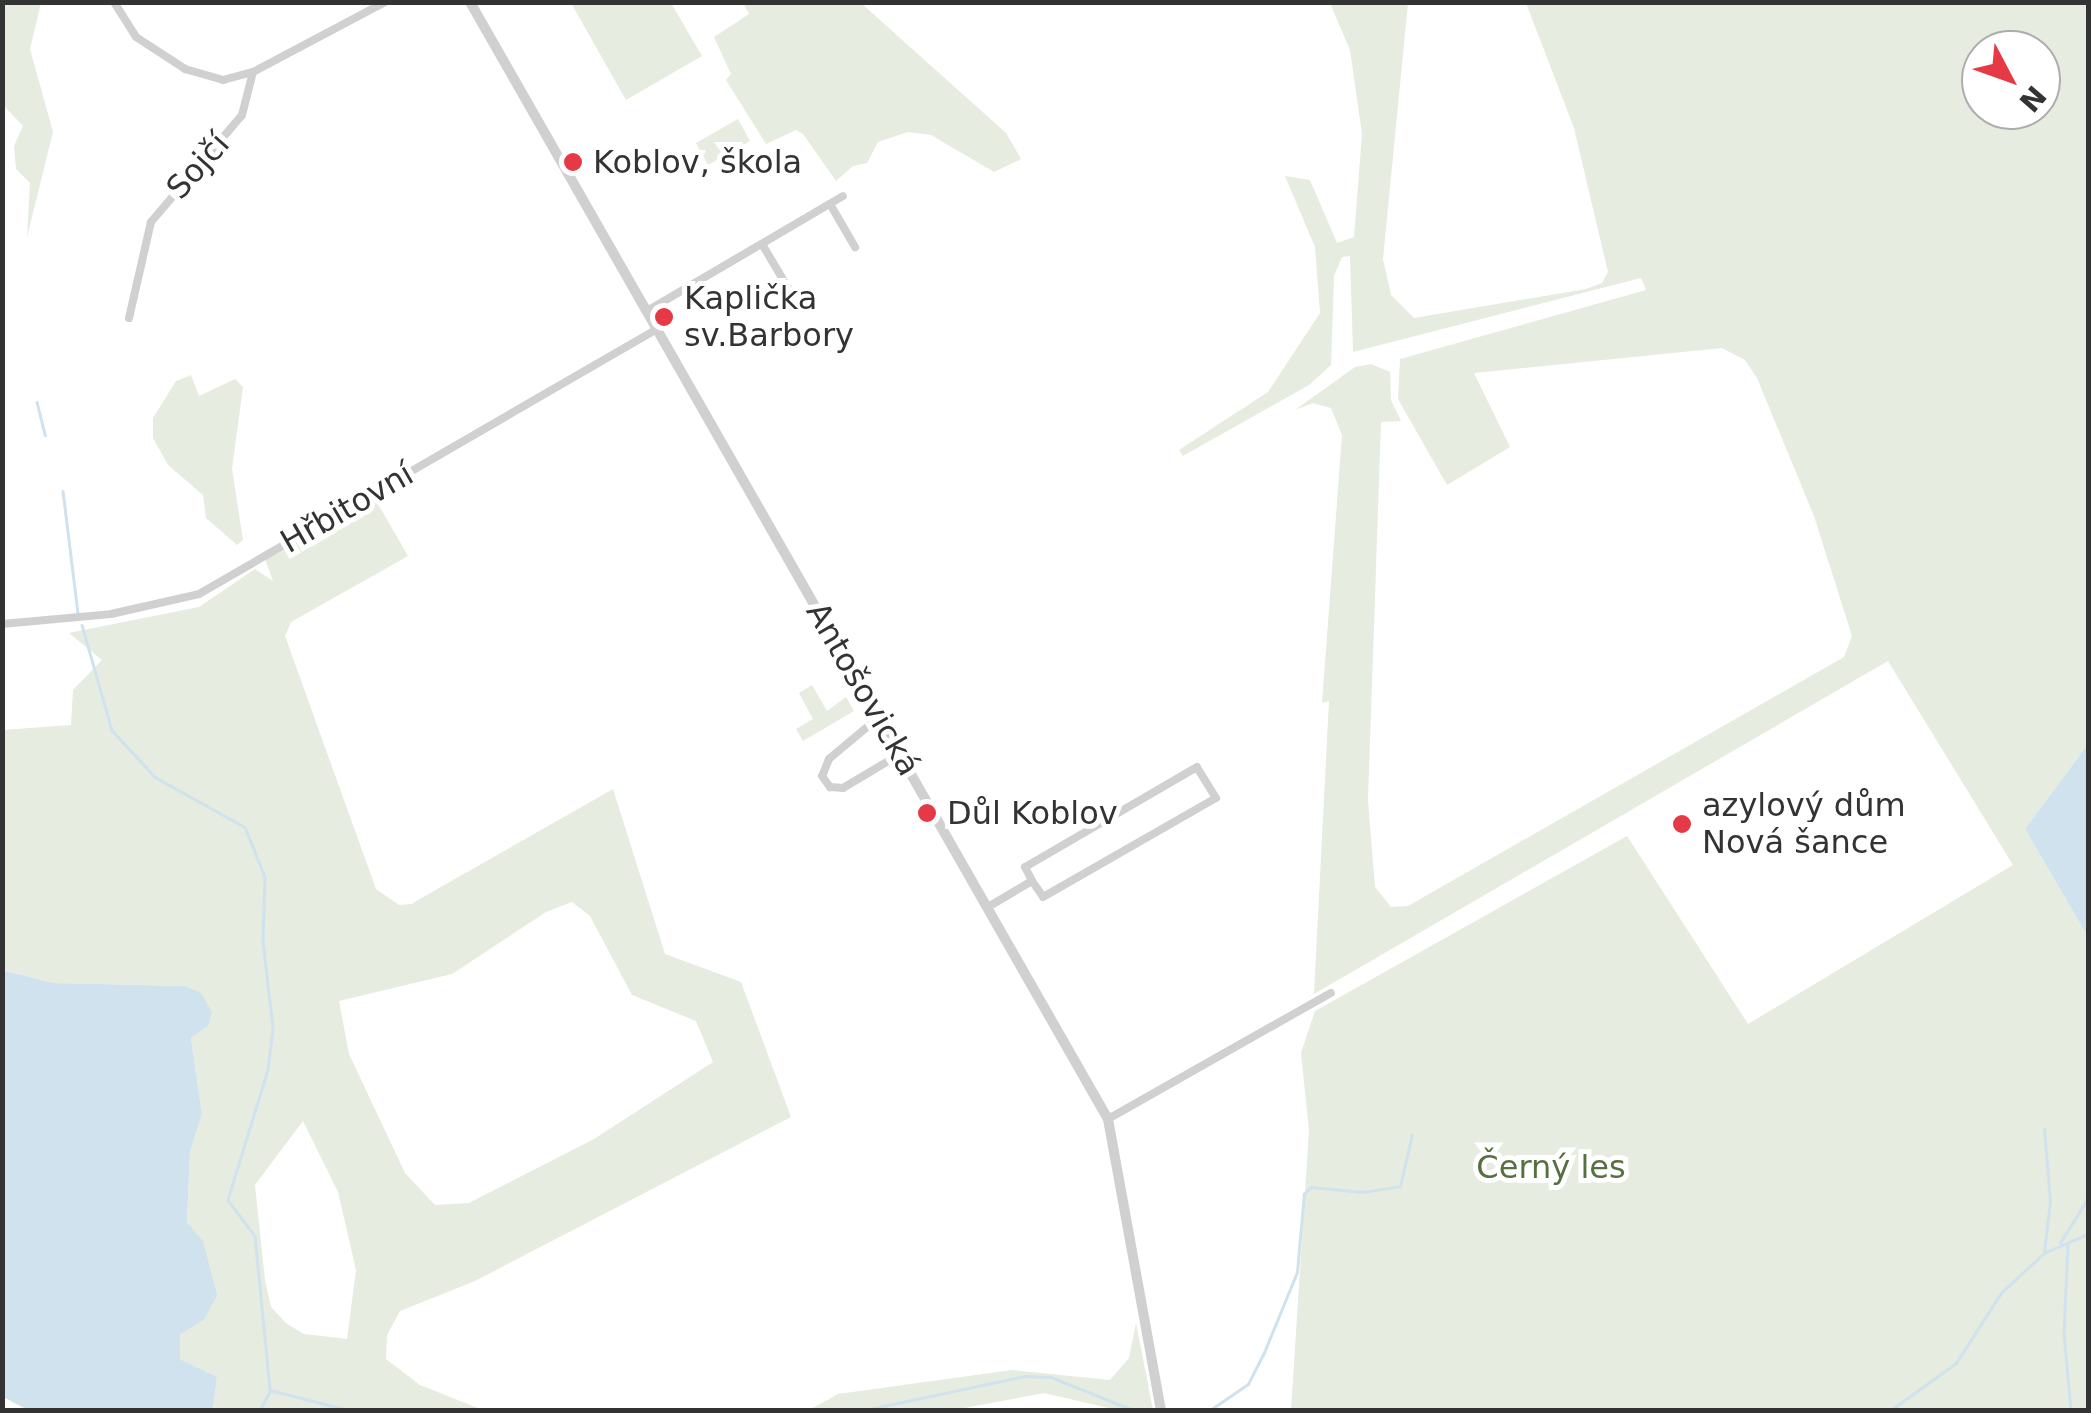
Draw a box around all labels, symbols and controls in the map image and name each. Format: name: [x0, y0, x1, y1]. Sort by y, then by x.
north arrow: [1961, 30, 2061, 130]
text: N: [2012, 79, 2053, 118]
street label: Sojčí: [159, 125, 237, 207]
place label: Koblov, škola: [593, 143, 802, 181]
marker: Koblov, škola: [562, 151, 584, 173]
place label: Kaplička sv.Barbory: [684, 280, 854, 355]
marker: Kaplička sv.Barbory: [653, 306, 675, 328]
street label: Hřbitovní: [274, 455, 420, 561]
street label: Antošovická: [798, 596, 928, 782]
place label: azylový dům Nová šance: [1702, 787, 1906, 862]
place label: Důl Koblov: [947, 794, 1118, 832]
marker: Důl Koblov: [916, 802, 938, 824]
marker: azylový dům Nová šance: [1671, 813, 1693, 835]
park label: Černý les: [1476, 1148, 1626, 1186]

